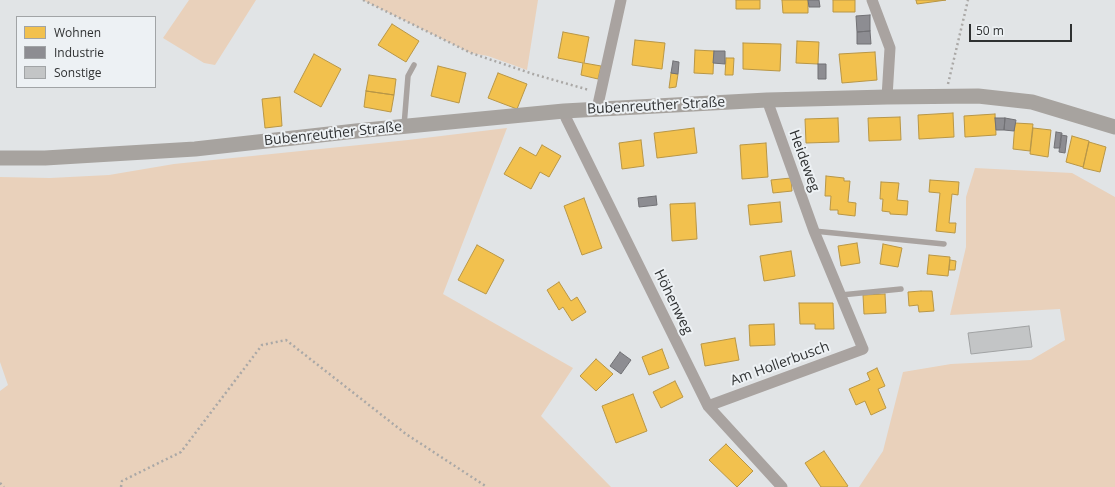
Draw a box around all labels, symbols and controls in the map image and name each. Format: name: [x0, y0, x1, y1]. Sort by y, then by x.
legend: [16, 16, 156, 88]
scale bar: [971, 16, 1074, 42]
text: 50 m: [976, 22, 1004, 39]
text: Wohnen: [54, 24, 101, 41]
text: Industrie: [54, 44, 104, 61]
text: Sonstige: [54, 64, 101, 81]
street label: Bubenreuther Straße: [586, 94, 726, 118]
street label: Bubenreuther Straße: [263, 118, 403, 150]
street label: Heideweg: [785, 128, 823, 194]
street label: Höhenweg: [650, 267, 696, 337]
street label: Am Hollerbusch: [728, 338, 832, 390]

